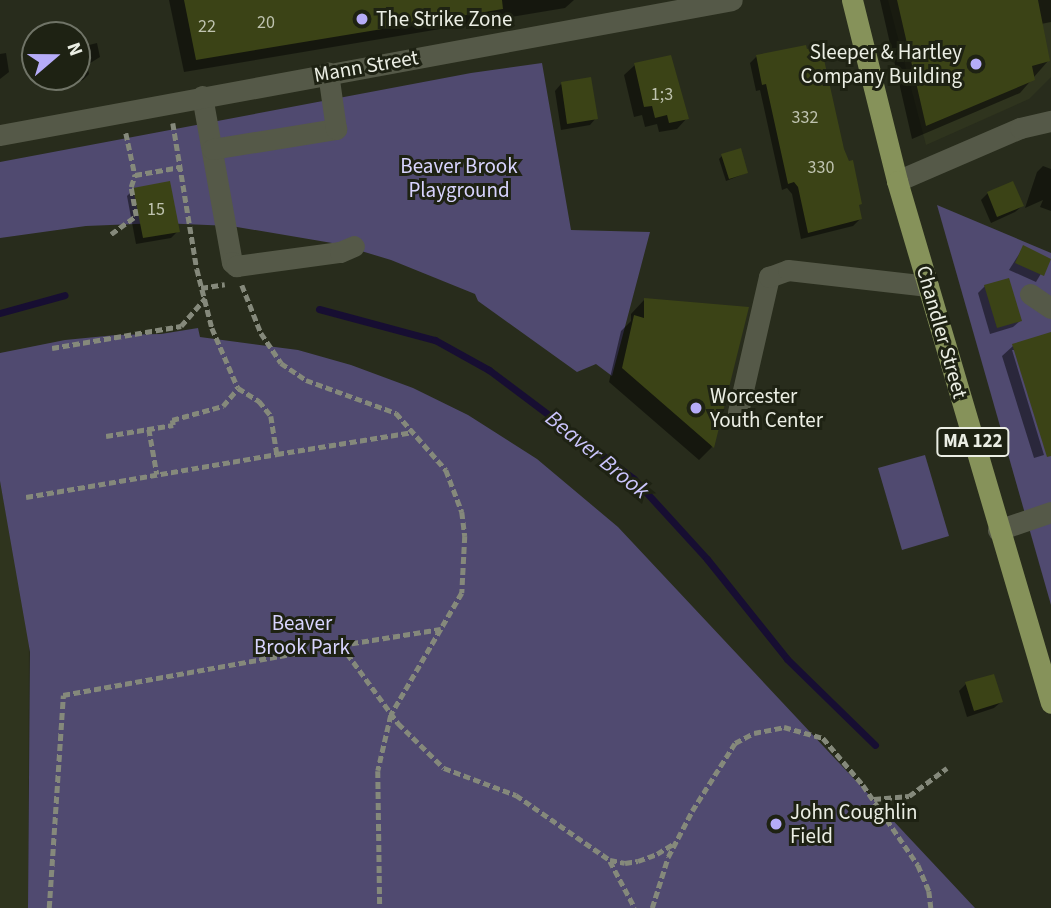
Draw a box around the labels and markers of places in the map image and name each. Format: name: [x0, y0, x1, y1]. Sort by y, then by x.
place label: The Strike Zone: [376, 6, 512, 32]
marker: The Strike Zone: [354, 11, 370, 27]
place label: Sleeper & Hartley Company Building: [801, 39, 962, 89]
marker: Sleeper & Hartley Company Building: [968, 56, 984, 72]
place label: Worcester Youth Center: [710, 383, 823, 433]
marker: Worcester Youth Center: [688, 400, 704, 416]
place label: John Coughlin Field: [790, 799, 917, 849]
marker: John Coughlin Field: [768, 816, 784, 832]

